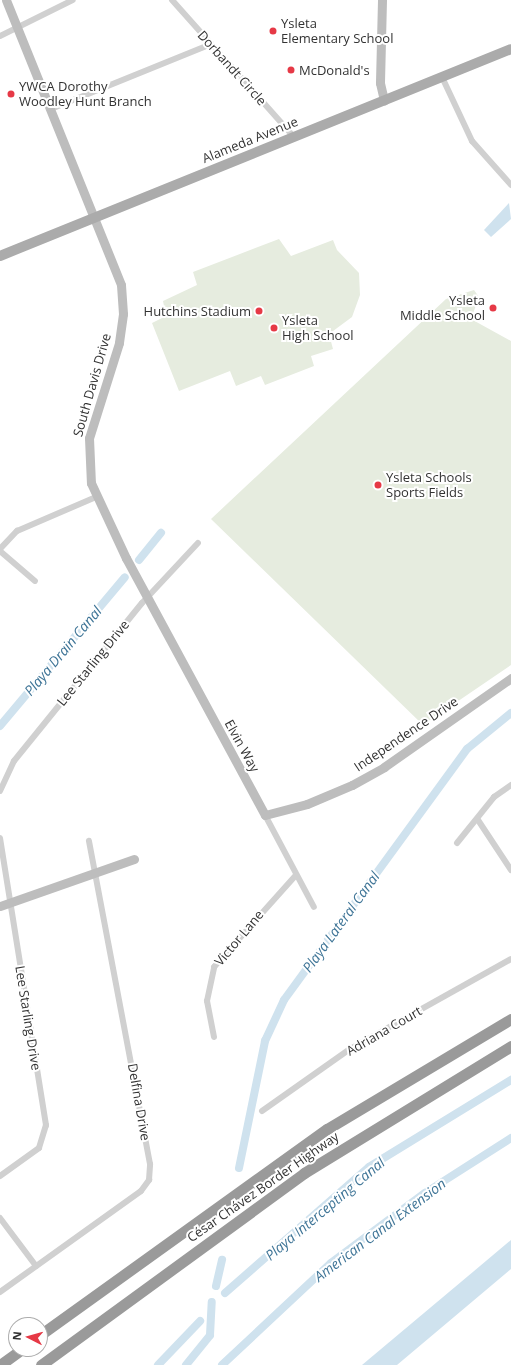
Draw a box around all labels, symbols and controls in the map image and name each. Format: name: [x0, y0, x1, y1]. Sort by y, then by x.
place label: Ysleta Elementary School: [281, 16, 393, 47]
marker: Ysleta Elementary School: [268, 26, 278, 36]
street label: Dorbandt Circle: [194, 27, 270, 109]
place label: McDonald's: [299, 62, 370, 78]
marker: McDonald's: [286, 65, 296, 75]
place label: YWCA Dorothy Woodley Hunt Branch: [19, 79, 152, 110]
marker: YWCA Dorothy Woodley Hunt Branch: [6, 89, 16, 99]
street label: Alameda Avenue: [200, 114, 300, 166]
place label: Ysleta Middle School: [400, 293, 485, 324]
place label: Hutchins Stadium: [144, 303, 251, 319]
marker: Ysleta Middle School: [488, 303, 498, 313]
marker: Hutchins Stadium: [254, 306, 264, 316]
place label: Ysleta High School: [282, 313, 354, 344]
marker: Ysleta High School: [269, 323, 279, 333]
street label: South Davis Drive: [70, 332, 114, 438]
place label: Ysleta Schools Sports Fields: [386, 470, 472, 501]
marker: Ysleta Schools Sports Fields: [373, 480, 383, 490]
water label: Playa Drain Canal: [21, 603, 105, 699]
street label: Lee Starling Drive: [54, 617, 132, 709]
street label: Independence Drive: [351, 693, 461, 775]
street label: Elvin Way: [221, 717, 263, 775]
water label: Playa Lateral Canal: [299, 869, 383, 975]
street label: Victor Lane: [211, 907, 267, 969]
street label: Lee Starling Drive: [12, 965, 44, 1071]
street label: Adriana Court: [344, 1003, 424, 1059]
street label: Delfina Drive: [125, 1062, 153, 1142]
street label: César Chávez Border Highway: [184, 1129, 342, 1245]
water label: Playa Intercepting Canal: [262, 1154, 388, 1264]
water label: American Canal Extension: [311, 1175, 449, 1285]
north arrow: [8, 1317, 48, 1357]
text: N: [9, 1331, 24, 1341]

